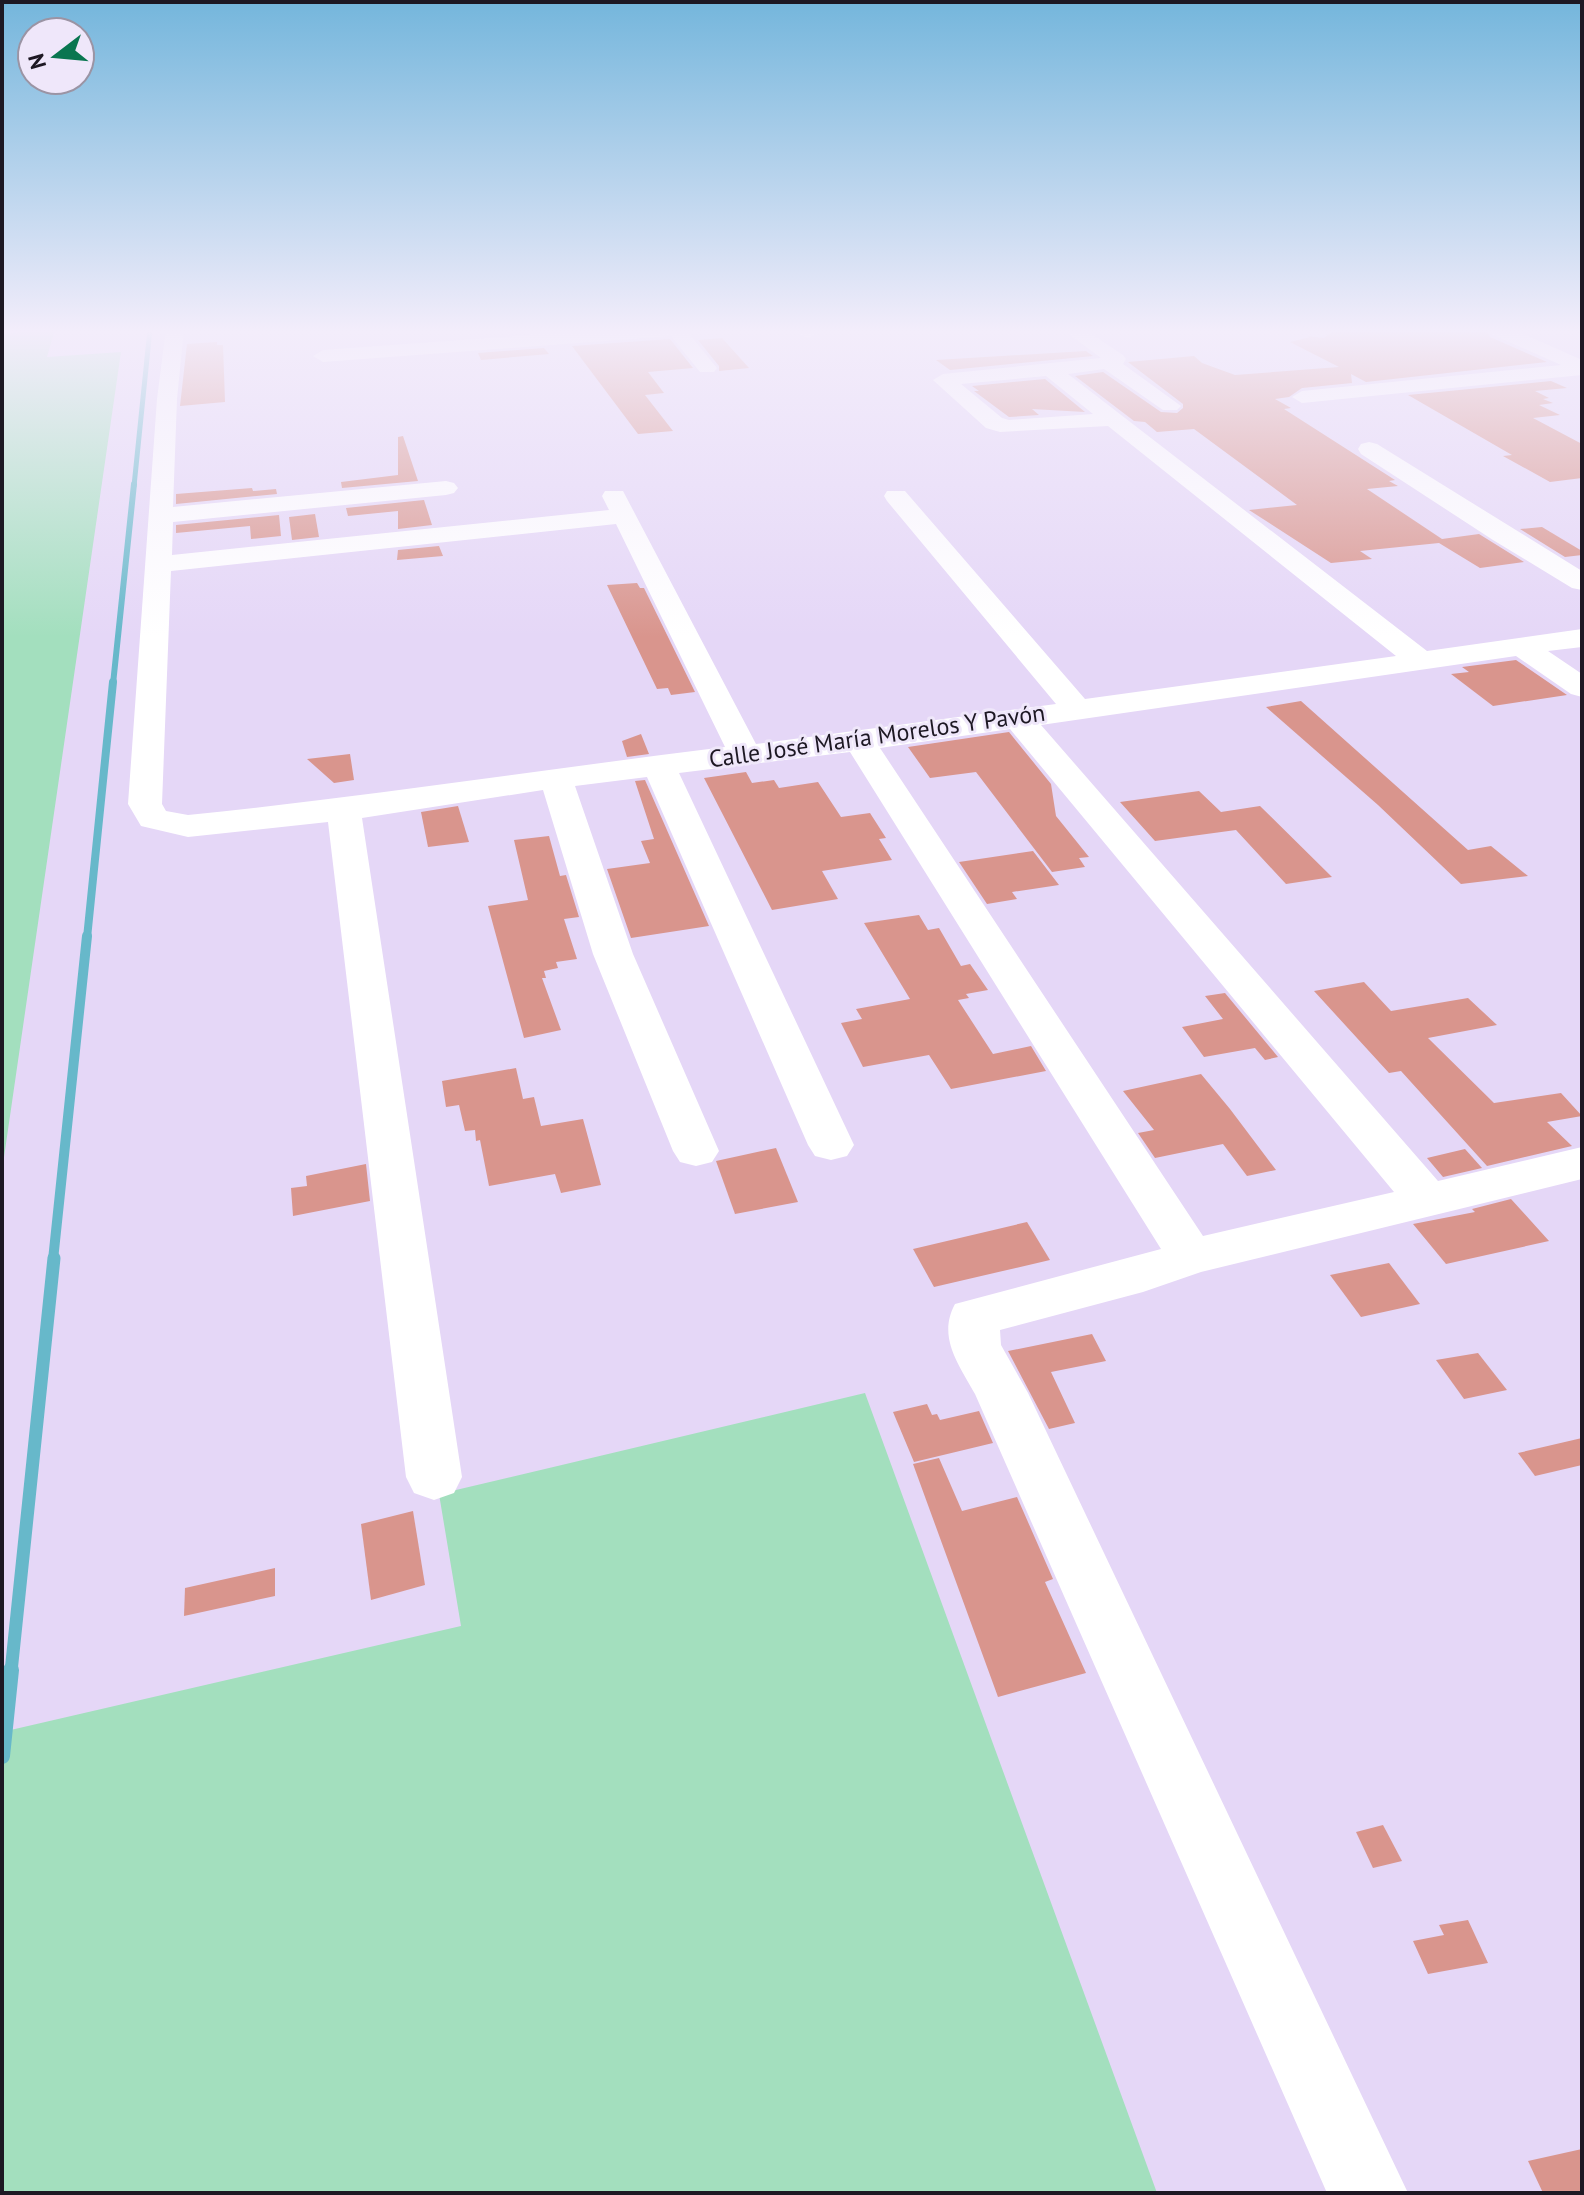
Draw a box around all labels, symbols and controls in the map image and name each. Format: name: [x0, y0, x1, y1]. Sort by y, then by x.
north arrow: [16, 16, 96, 96]
text: N: [21, 51, 52, 72]
street label: Calle José María Morelos Y Pavón: [707, 697, 1047, 774]

